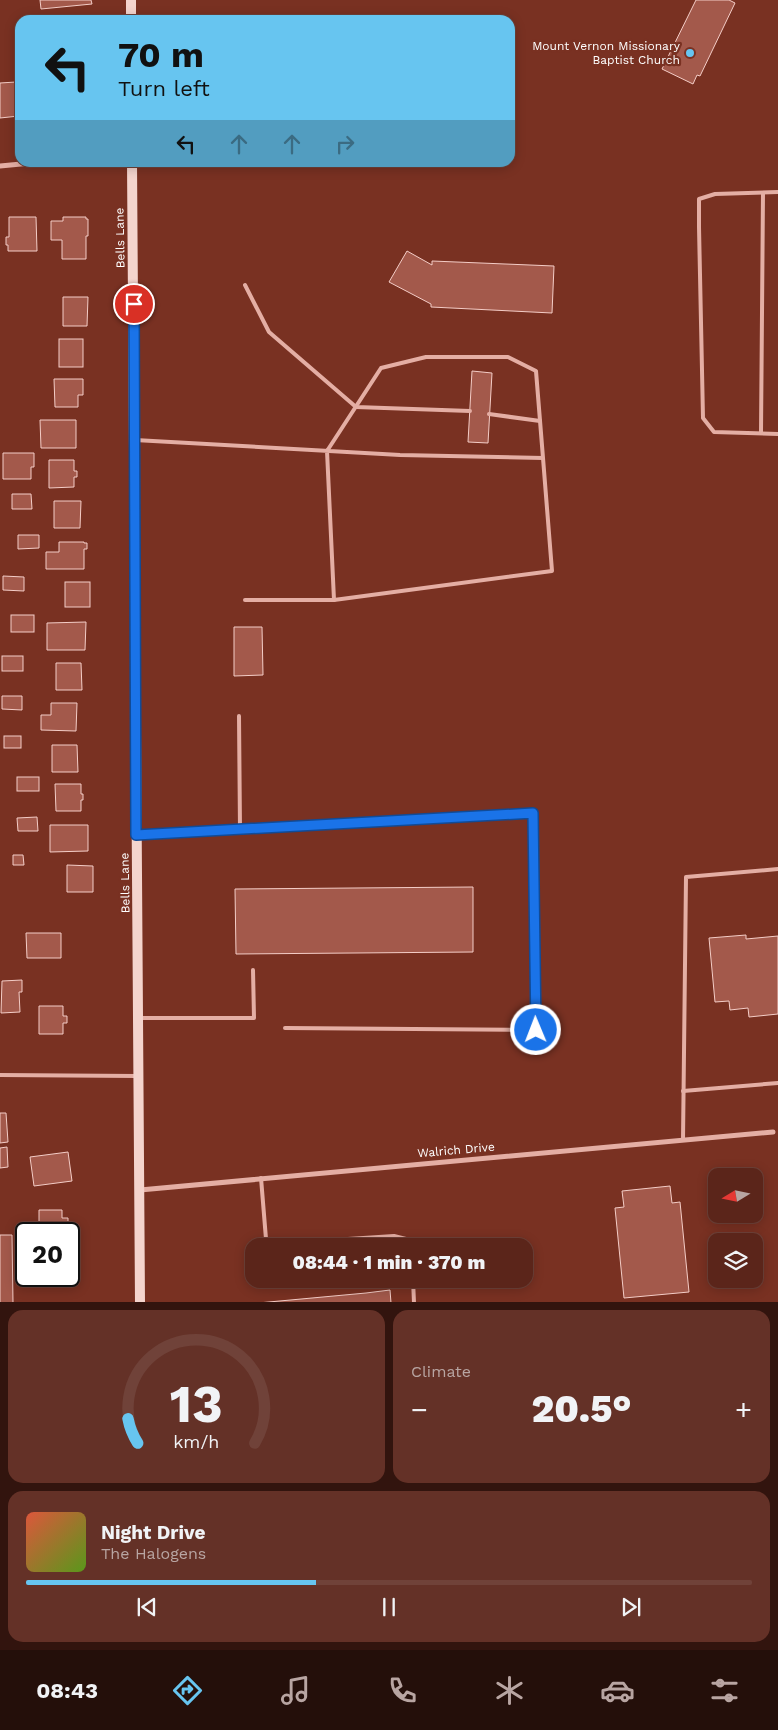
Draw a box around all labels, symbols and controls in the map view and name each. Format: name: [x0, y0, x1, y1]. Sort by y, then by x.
text: 70 m: [118, 34, 204, 76]
icon: left: [35, 35, 100, 100]
place label: Mount Vernon Missionary Baptist Church: [532, 39, 681, 67]
marker: Mount Vernon Missionary Baptist Church: [684, 47, 696, 59]
text: Turn left: [118, 76, 210, 101]
icon: left: [172, 130, 200, 158]
icon: ahead: [225, 130, 253, 158]
icon: ahead: [278, 130, 306, 158]
icon: right: [331, 130, 359, 158]
street label: Bells Lane: [112, 207, 128, 269]
pin: [113, 283, 155, 325]
icon: arrive: [120, 290, 148, 318]
street label: Bells Lane: [117, 852, 133, 914]
position arrow: [509, 1003, 561, 1055]
street label: Walrich Drive: [417, 1140, 495, 1160]
north arrow: [708, 1168, 762, 1222]
map controls: [708, 1168, 763, 1288]
speed limit sign: 20: [15, 1222, 80, 1287]
button: layers: [708, 1233, 763, 1288]
text: 08:44 · 1 min · 370 m: [293, 1251, 485, 1274]
text: Climate: [411, 1362, 471, 1381]
text: 13: [170, 1374, 223, 1435]
text: 20.5°: [531, 1387, 632, 1431]
text: −: [411, 1393, 428, 1426]
text: +: [735, 1393, 752, 1426]
text: km/h: [173, 1431, 220, 1452]
text: Night Drive: [101, 1521, 206, 1544]
text: The Halogens: [101, 1544, 206, 1563]
icon: previous: [133, 1593, 161, 1621]
icon: pause: [375, 1593, 403, 1621]
icon: next: [617, 1593, 645, 1621]
icon: directions: [170, 1673, 205, 1708]
icon: music: [278, 1673, 313, 1708]
icon: phone: [385, 1673, 420, 1708]
icon: climate: [492, 1673, 527, 1708]
icon: car: [600, 1673, 635, 1708]
icon: filters: [707, 1673, 742, 1708]
text: 08:43: [36, 1678, 98, 1703]

